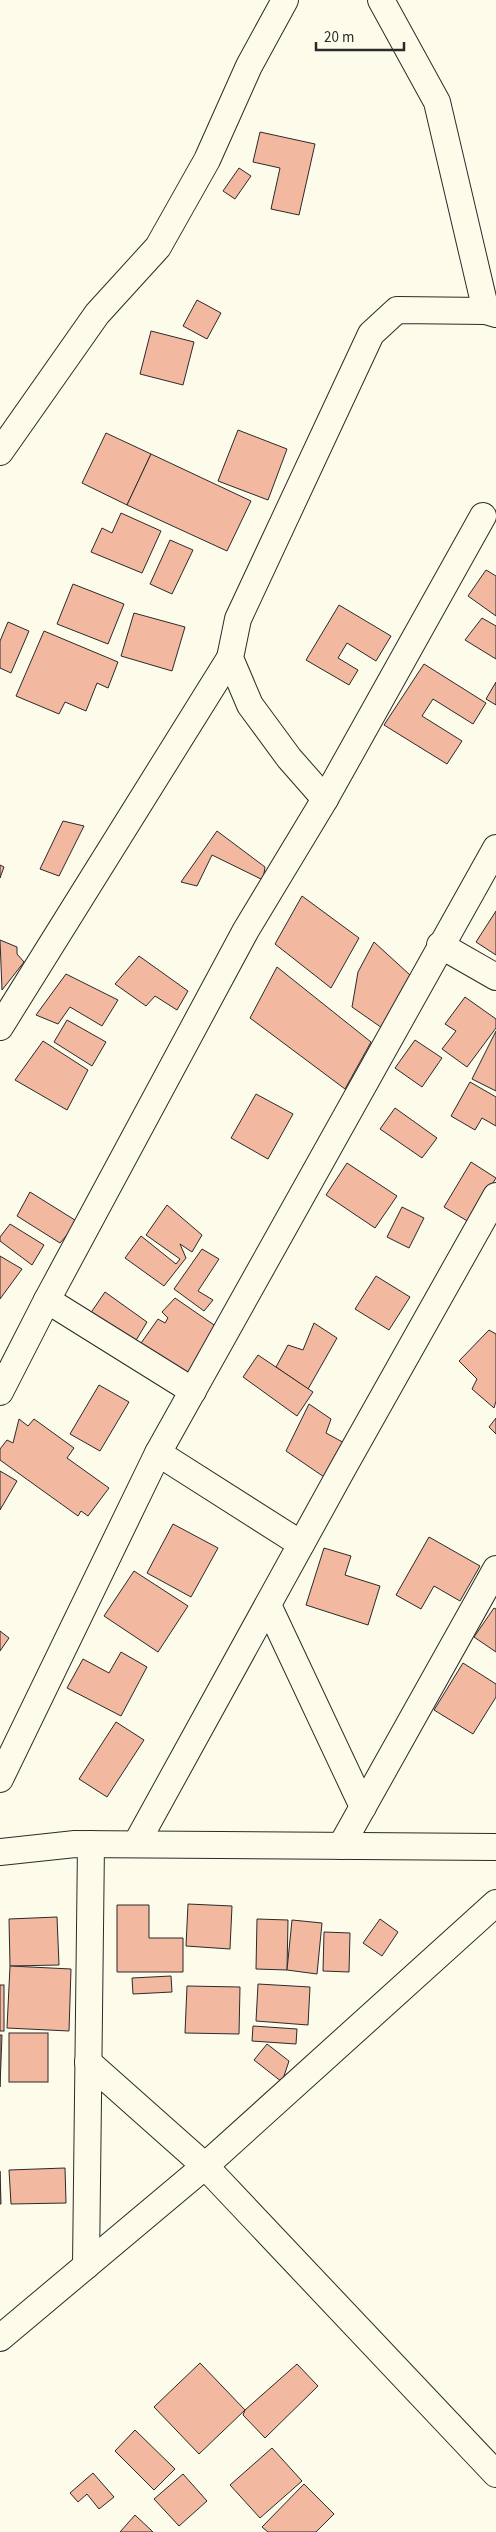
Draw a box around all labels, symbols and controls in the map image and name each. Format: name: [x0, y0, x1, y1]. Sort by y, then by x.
scale bar: [316, 20, 404, 52]
text: 20 m: [324, 27, 354, 48]

